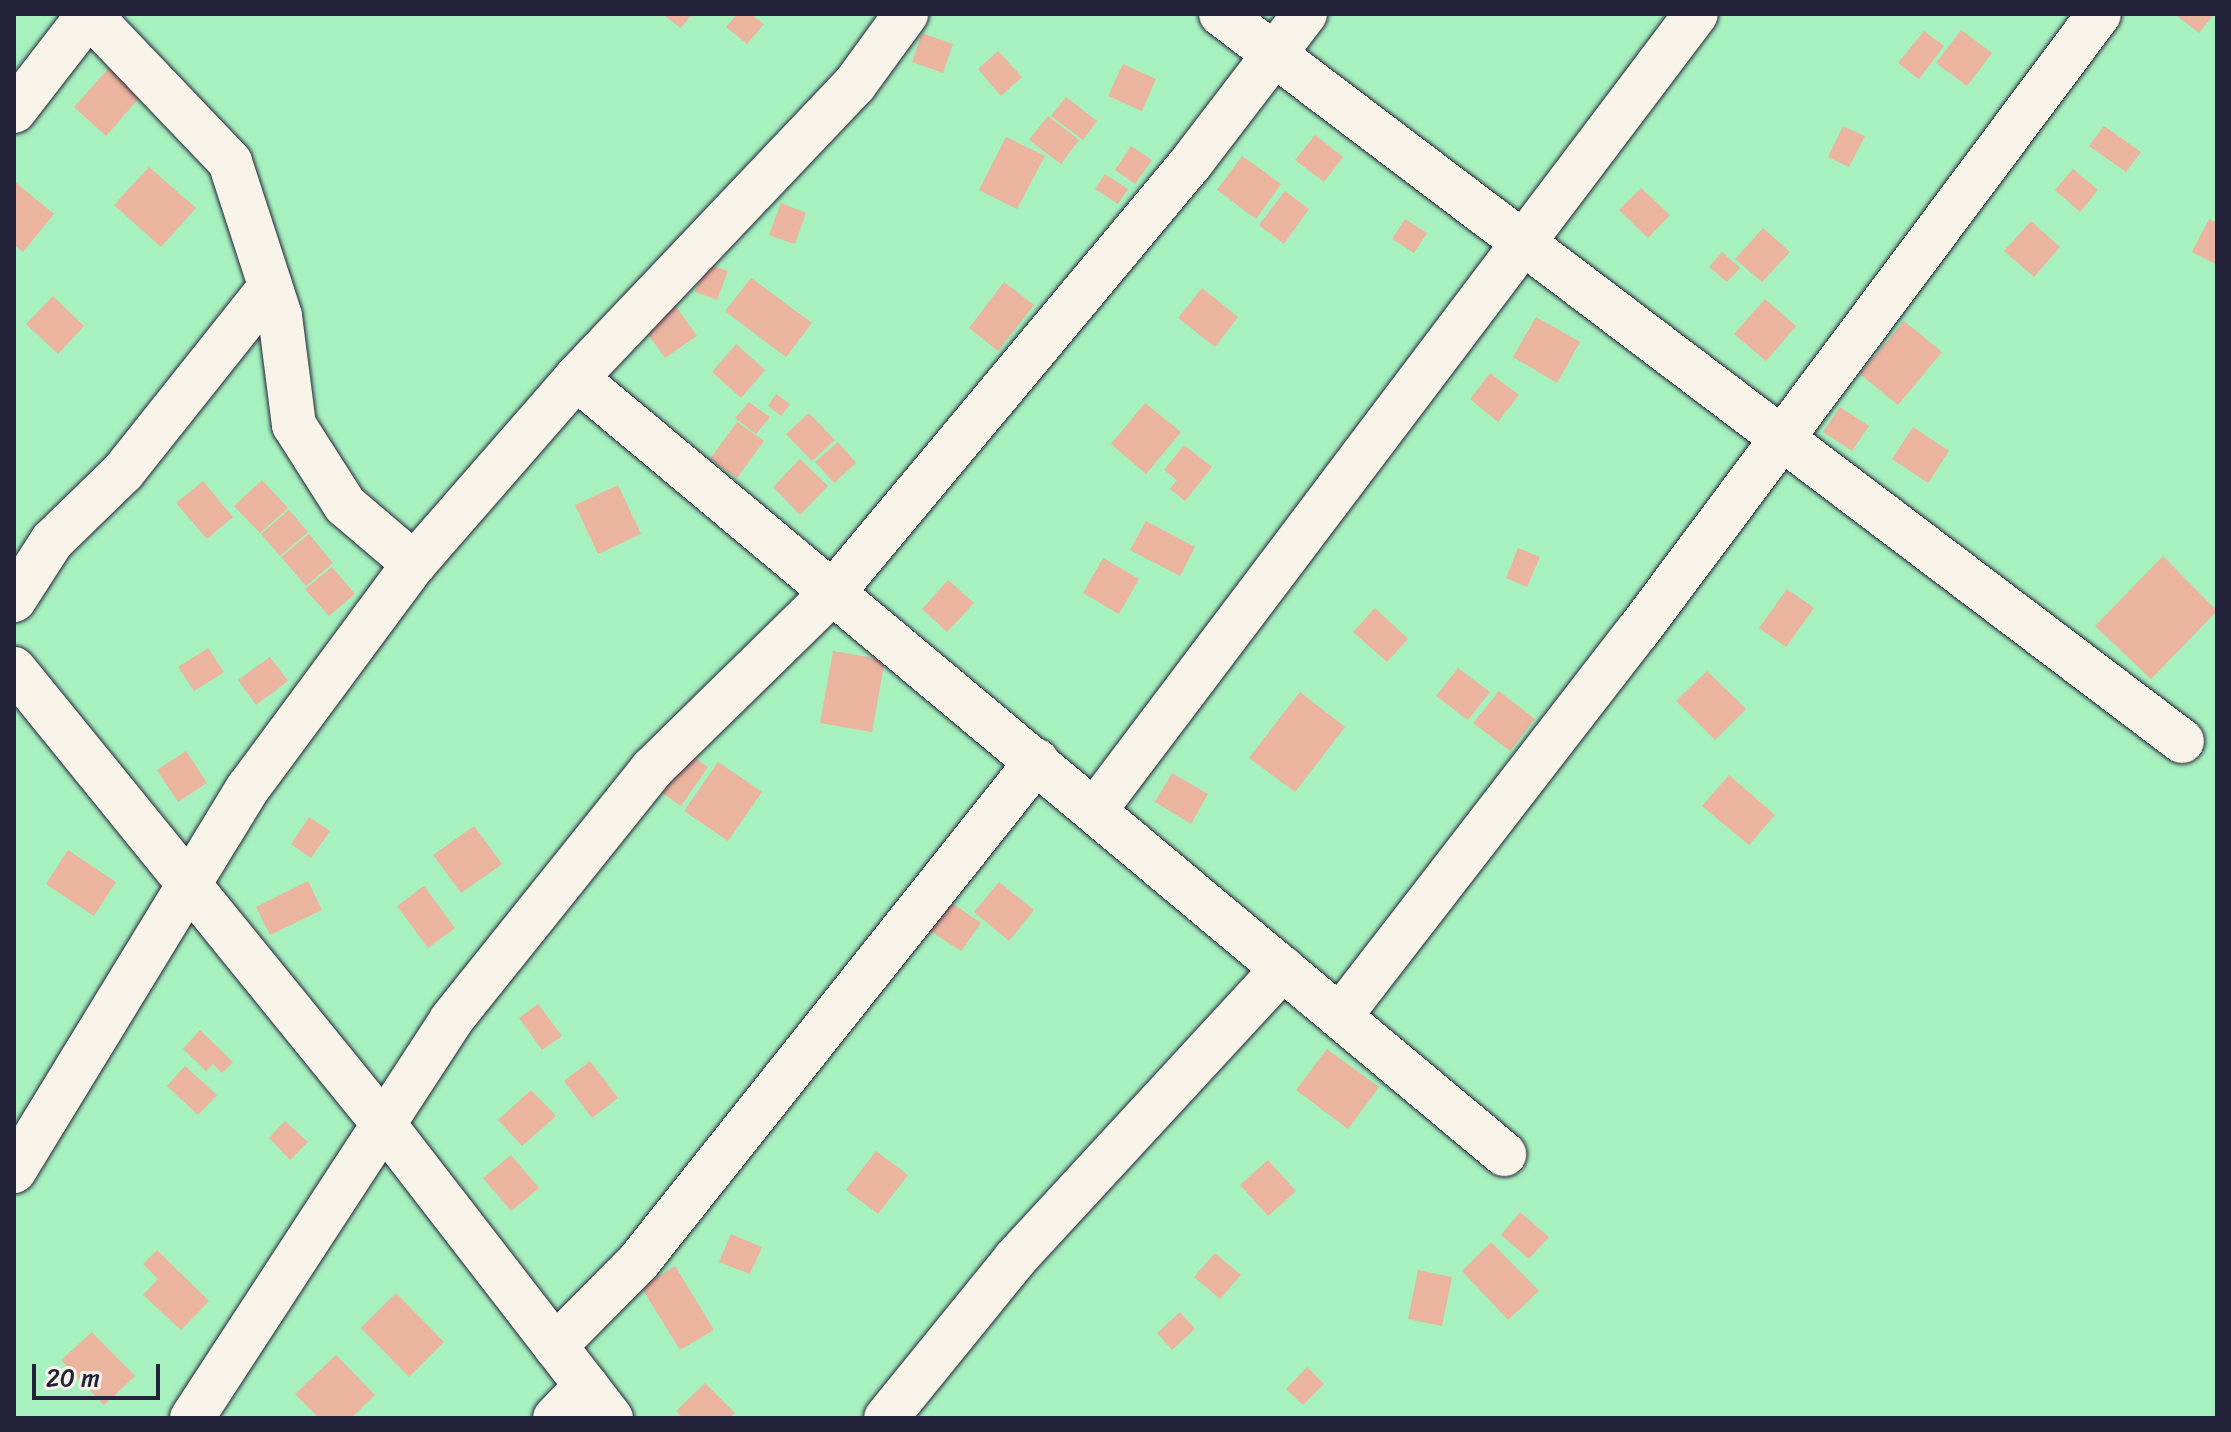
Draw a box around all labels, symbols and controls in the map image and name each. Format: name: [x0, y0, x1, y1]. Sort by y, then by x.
scale bar: [36, 1348, 164, 1398]
text: 20 m: [46, 1357, 100, 1399]

